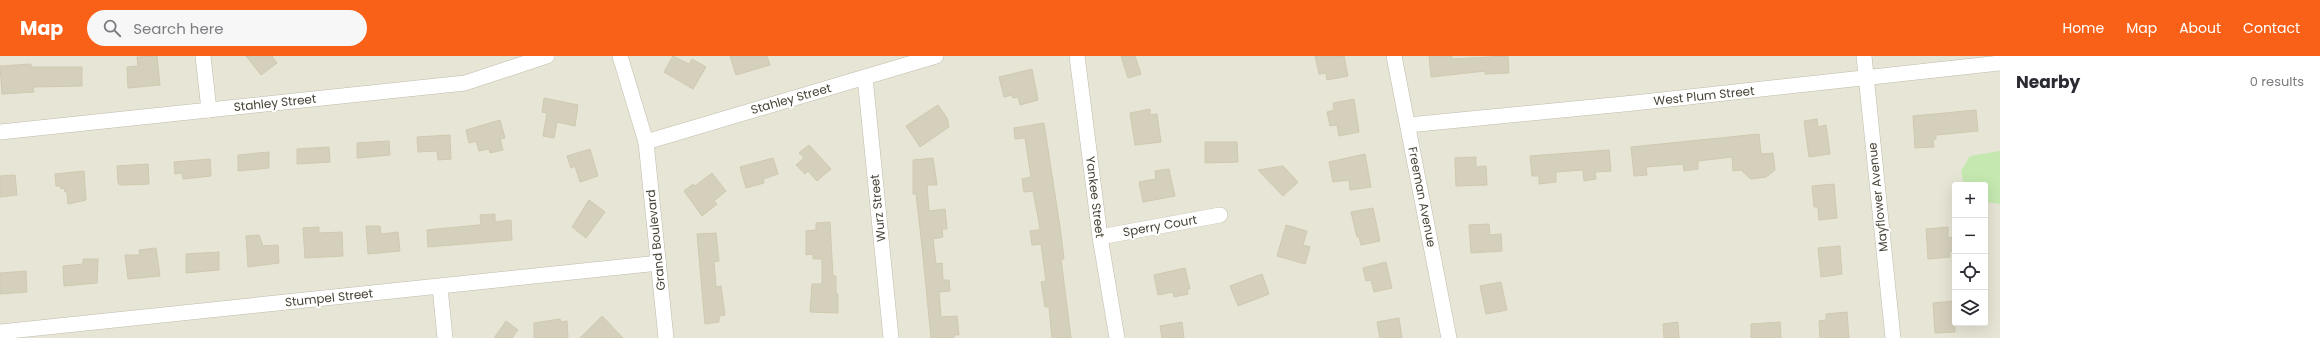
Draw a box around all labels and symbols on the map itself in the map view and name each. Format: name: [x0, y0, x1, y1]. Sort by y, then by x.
street label: Stahley Street: [749, 79, 833, 118]
street label: West Plum Street: [1653, 82, 1755, 109]
street label: Stahley Street: [233, 90, 317, 115]
street label: Mayflower Avenue: [1863, 142, 1892, 253]
street label: Freeman Avenue: [1404, 145, 1441, 249]
street label: Yankee Street: [1082, 155, 1109, 239]
street label: Wurz Street: [866, 174, 889, 243]
street label: Grand Boulevard: [642, 189, 669, 291]
street label: Sperry Court: [1122, 211, 1198, 240]
street label: Stumpel Street: [284, 284, 374, 311]

